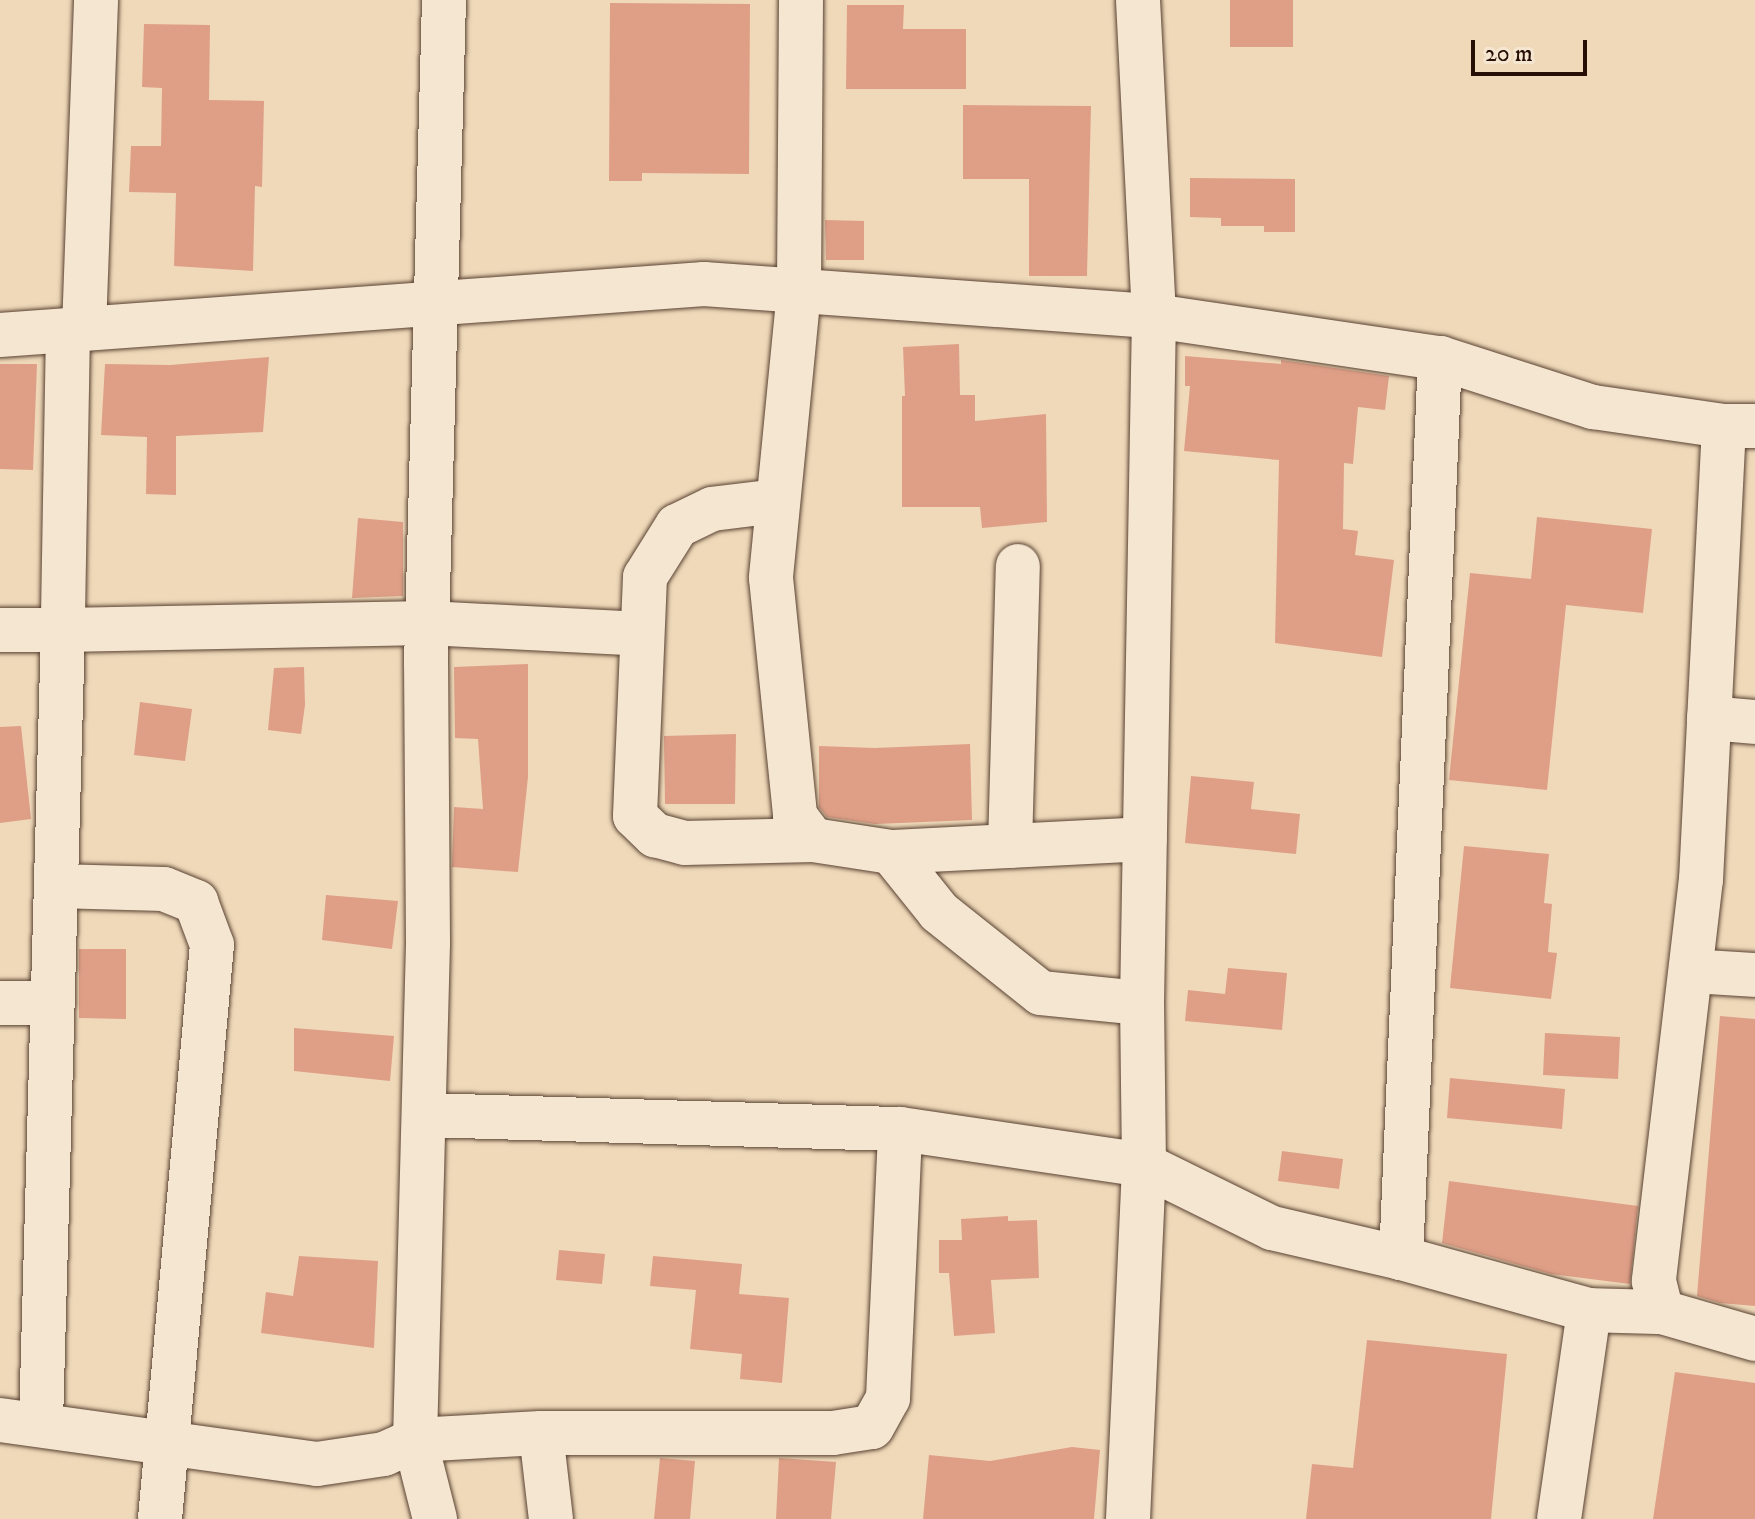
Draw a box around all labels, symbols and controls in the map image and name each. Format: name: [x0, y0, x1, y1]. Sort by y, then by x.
scale bar: [1475, 24, 1591, 74]
text: 20 m: [1485, 39, 1533, 69]

